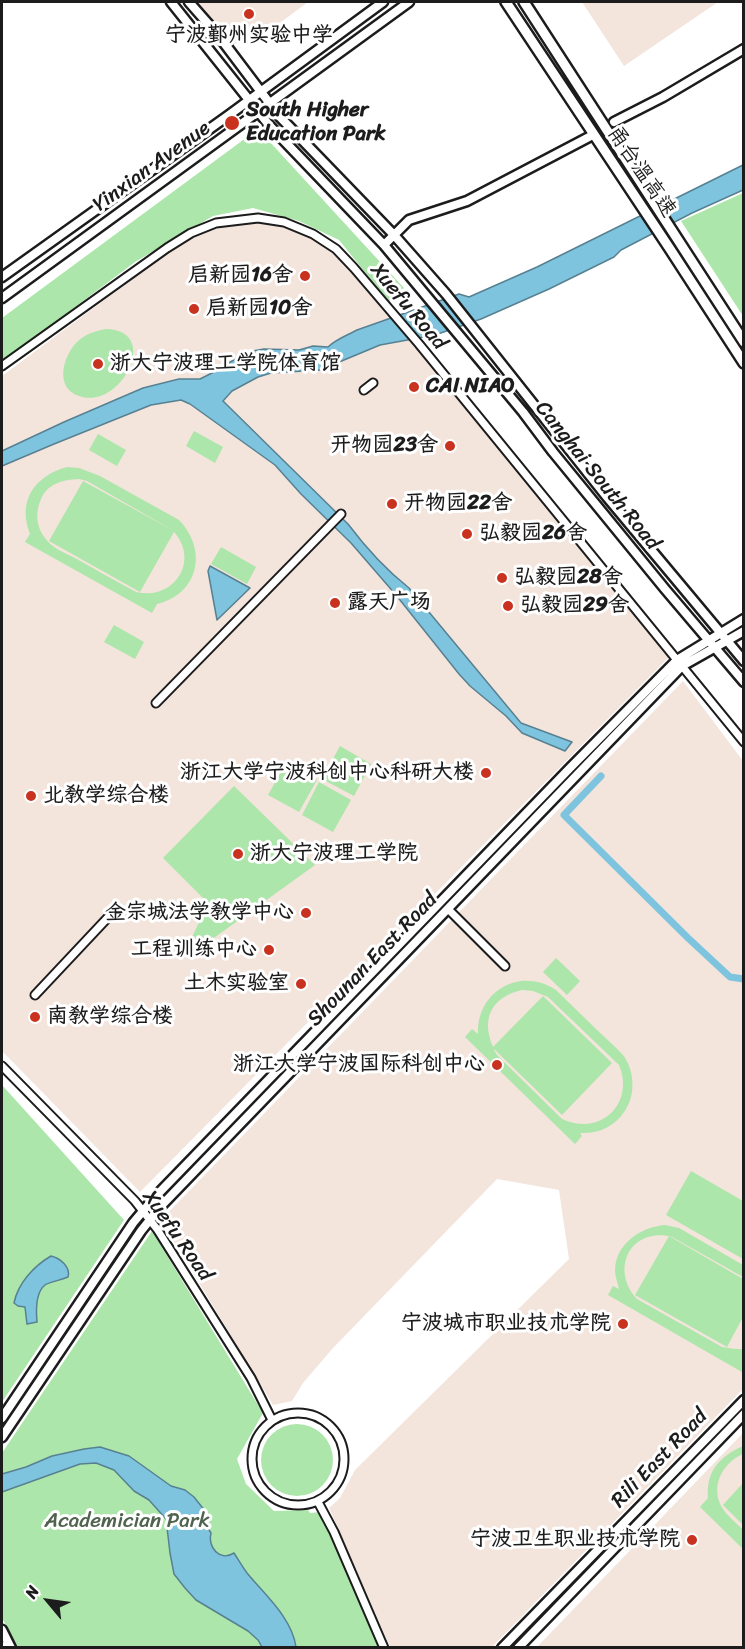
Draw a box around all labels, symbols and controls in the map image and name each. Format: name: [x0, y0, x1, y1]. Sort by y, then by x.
marker: 宁波鄞州实验中学: [242, 7, 256, 21]
place label: 宁波鄞州实验中学: [165, 23, 333, 49]
place label: South Higher Education Park: [246, 98, 386, 148]
marker: South Higher Education Park: [223, 114, 241, 132]
street label: Yinxian Avenue: [89, 116, 215, 218]
street label: 甬台温高速: [601, 121, 681, 223]
street label: Xuefu Road: [365, 259, 451, 355]
place label: 启新园16舍: [188, 263, 293, 289]
marker: 启新园16舍: [298, 269, 312, 283]
place label: 启新园10舍: [206, 296, 312, 322]
marker: 启新园10舍: [187, 302, 201, 316]
place label: 浙大宁波理工学院体育馆: [110, 351, 341, 377]
marker: 浙大宁波理工学院体育馆: [91, 357, 105, 371]
place label: CAI NIAO: [426, 374, 515, 400]
marker: CAI NIAO: [407, 380, 421, 394]
street label: Canghai South Road: [529, 397, 665, 555]
place label: 开物园23舍: [330, 433, 438, 459]
marker: 开物园23舍: [443, 439, 457, 453]
place label: 开物园22舍: [404, 491, 512, 517]
marker: 开物园22舍: [385, 497, 399, 511]
place label: 弘毅园26舍: [479, 521, 587, 547]
marker: 弘毅园26舍: [460, 527, 474, 541]
place label: 弘毅园28舍: [514, 565, 623, 591]
marker: 弘毅园28舍: [495, 571, 509, 585]
place label: 露天广场: [347, 590, 431, 616]
place label: 弘毅园29舍: [520, 593, 629, 619]
marker: 露天广场: [328, 596, 342, 610]
marker: 弘毅园29舍: [501, 599, 515, 613]
place label: 浙江大学宁波科创中心科研大楼: [180, 760, 474, 786]
marker: 浙江大学宁波科创中心科研大楼: [479, 766, 493, 780]
place label: 北教学综合楼: [43, 783, 169, 809]
marker: 北教学综合楼: [24, 789, 38, 803]
place label: 浙大宁波理工学院: [250, 841, 418, 867]
marker: 浙大宁波理工学院: [231, 847, 245, 861]
street label: Shounan East Road: [303, 888, 443, 1032]
place label: 金宗城法学教学中心: [105, 900, 294, 926]
marker: 金宗城法学教学中心: [299, 906, 313, 920]
place label: 工程训练中心: [131, 937, 257, 963]
marker: 工程训练中心: [262, 943, 276, 957]
place label: 土木实验室: [184, 971, 289, 997]
marker: 土木实验室: [294, 977, 308, 991]
place label: 南教学综合楼: [47, 1004, 173, 1030]
marker: 南教学综合楼: [28, 1010, 42, 1024]
place label: 浙江大学宁波国际科创中心: [233, 1052, 485, 1078]
marker: 浙江大学宁波国际科创中心: [490, 1058, 504, 1072]
street label: Xuefu Road: [136, 1186, 218, 1286]
place label: 宁波城市职业技术学院: [401, 1311, 611, 1337]
marker: 宁波城市职业技术学院: [616, 1317, 630, 1331]
street label: Rili East Road: [607, 1404, 713, 1514]
park label: Academician Park: [44, 1509, 210, 1535]
place label: 宁波卫生职业技术学院: [470, 1527, 680, 1553]
marker: 宁波卫生职业技术学院: [685, 1533, 699, 1547]
north arrow: [18, 1571, 78, 1631]
text: N: [16, 1580, 47, 1604]

